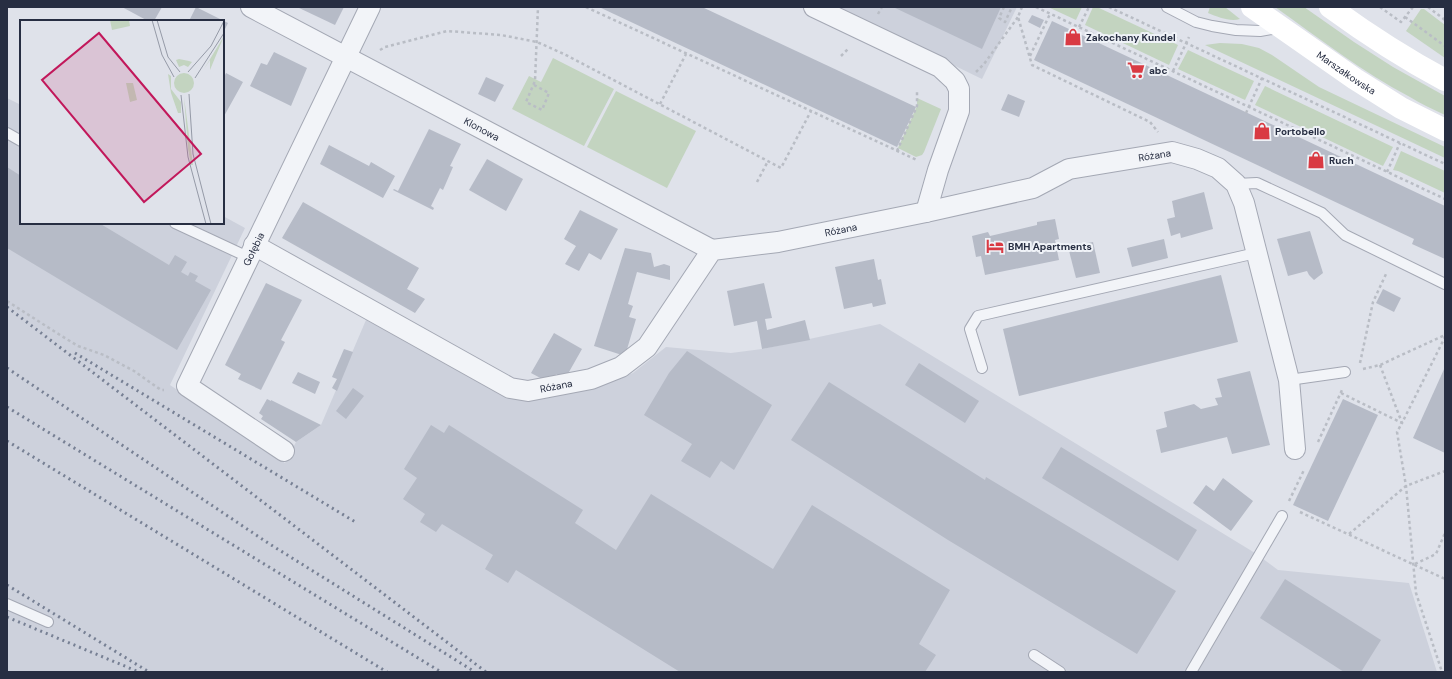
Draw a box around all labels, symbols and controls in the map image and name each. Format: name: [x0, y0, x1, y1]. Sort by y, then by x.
inset map: [20, 20, 224, 224]
shop icon: Zakochany Kundel: [1063, 27, 1083, 47]
place label: Zakochany Kundel: [1086, 31, 1176, 44]
street label: Marszałkowska: [1314, 48, 1378, 98]
supermarket icon: abc: [1126, 60, 1146, 80]
place label: abc: [1149, 64, 1167, 77]
street label: Klonowa: [462, 114, 502, 144]
shop icon: Portobello: [1252, 121, 1272, 141]
place label: Portobello: [1275, 125, 1325, 138]
street label: Różana: [1137, 146, 1172, 164]
shop icon: Ruch: [1306, 150, 1326, 170]
place label: Ruch: [1329, 154, 1354, 167]
street label: Różana: [823, 220, 858, 239]
street label: Gołębia: [240, 230, 267, 268]
hotel icon: BMH Apartments: [985, 236, 1005, 256]
place label: BMH Apartments: [1008, 240, 1092, 253]
street label: Różana: [539, 377, 573, 396]

